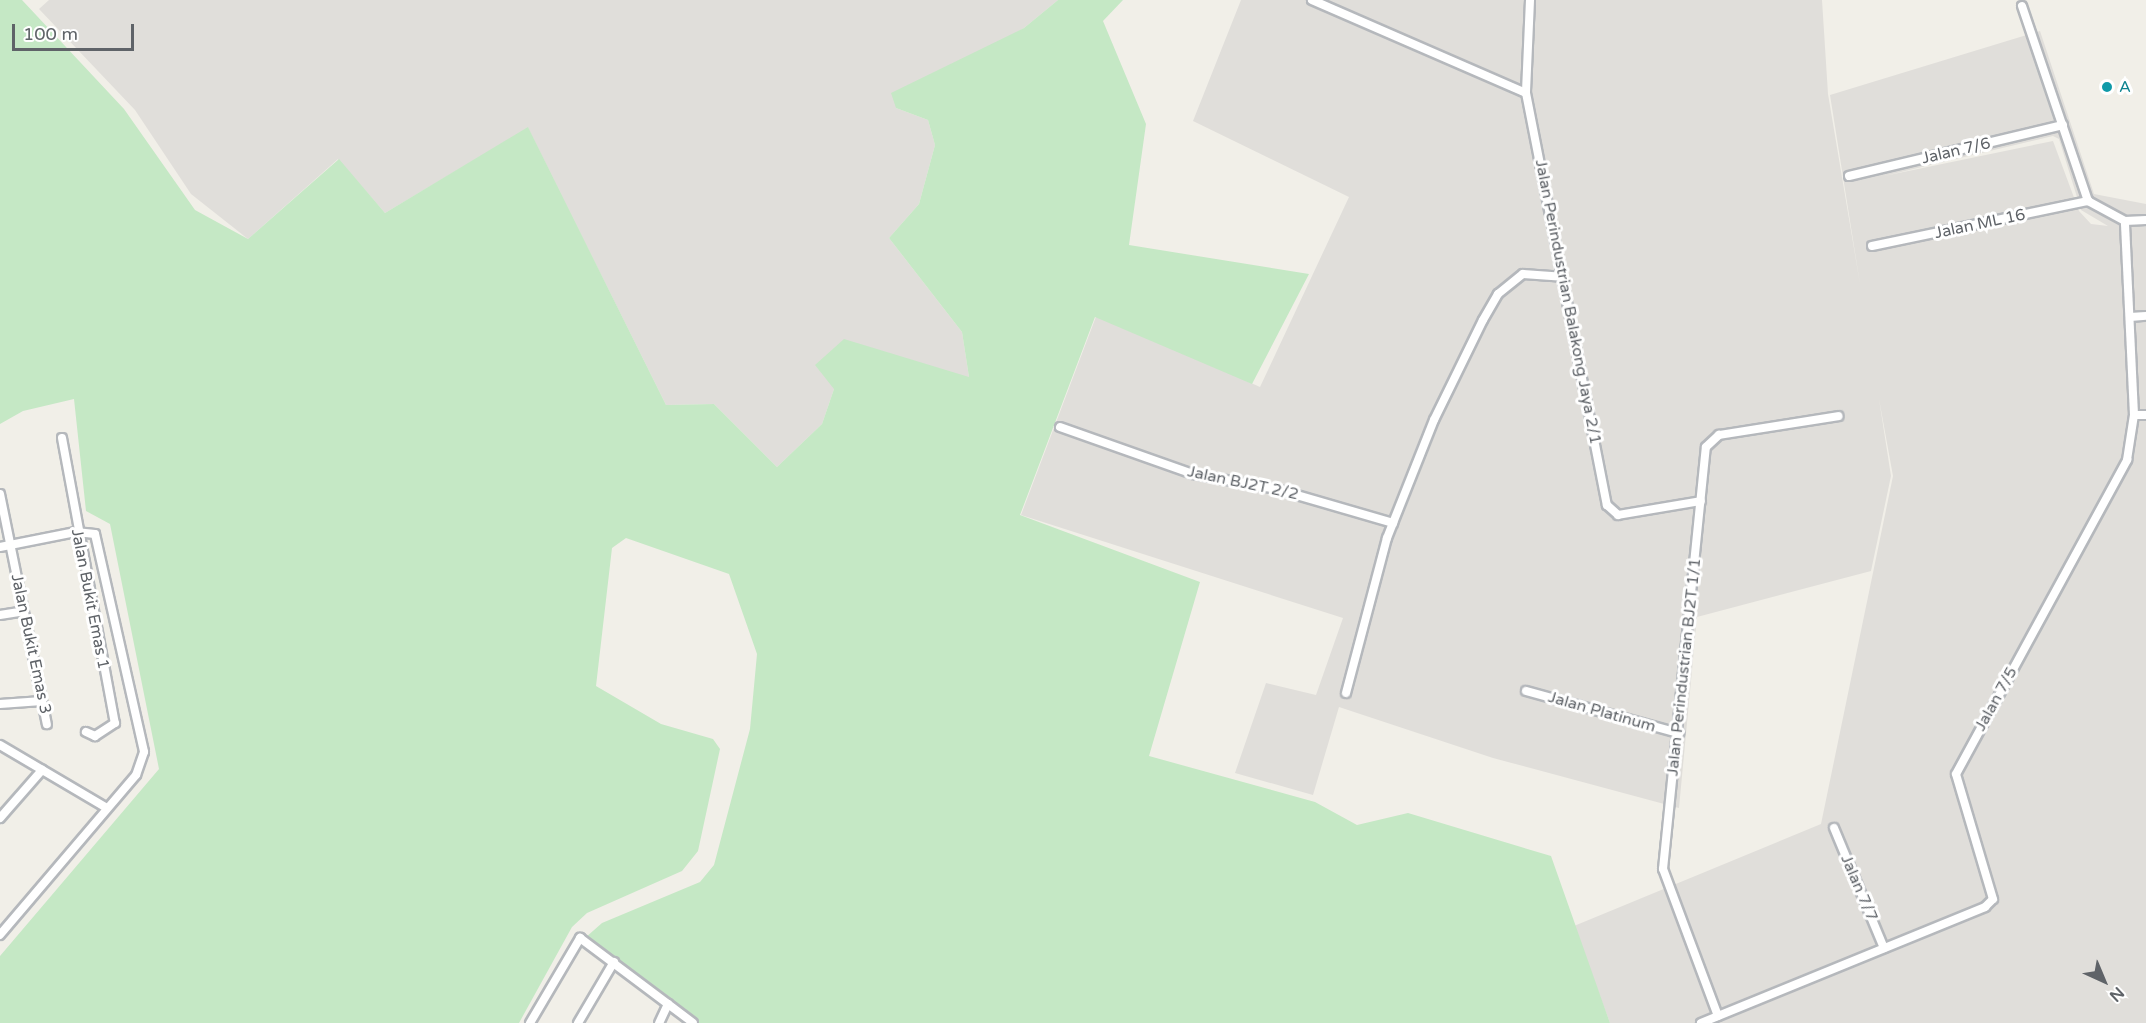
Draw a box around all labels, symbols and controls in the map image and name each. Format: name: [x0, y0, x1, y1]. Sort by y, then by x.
scale bar: [15, 12, 136, 50]
text: 100 m: [23, 23, 78, 45]
place label: A: [2119, 77, 2131, 97]
marker: A: [2100, 80, 2114, 94]
street label: Jalan 7/6: [1920, 134, 1992, 168]
street label: Jalan Perindustrian Balakong Jaya 2/1: [1531, 158, 1605, 446]
street label: Jalan ML 16: [1933, 205, 2027, 243]
street label: Jalan BJ2T 2/2: [1186, 462, 1300, 504]
street label: Jalan Bukit Emas 1: [67, 527, 113, 671]
street label: Jalan Perindustrian BJ2T 1/1: [1663, 557, 1705, 777]
street label: Jalan Bukit Emas 3: [7, 572, 55, 716]
street label: Jalan 7/5: [1971, 664, 2021, 734]
street label: Jalan Platinum: [1546, 687, 1658, 737]
street label: Jalan 7/7: [1836, 852, 1882, 924]
north arrow: [2074, 951, 2134, 1011]
text: N: [2105, 982, 2128, 1006]

